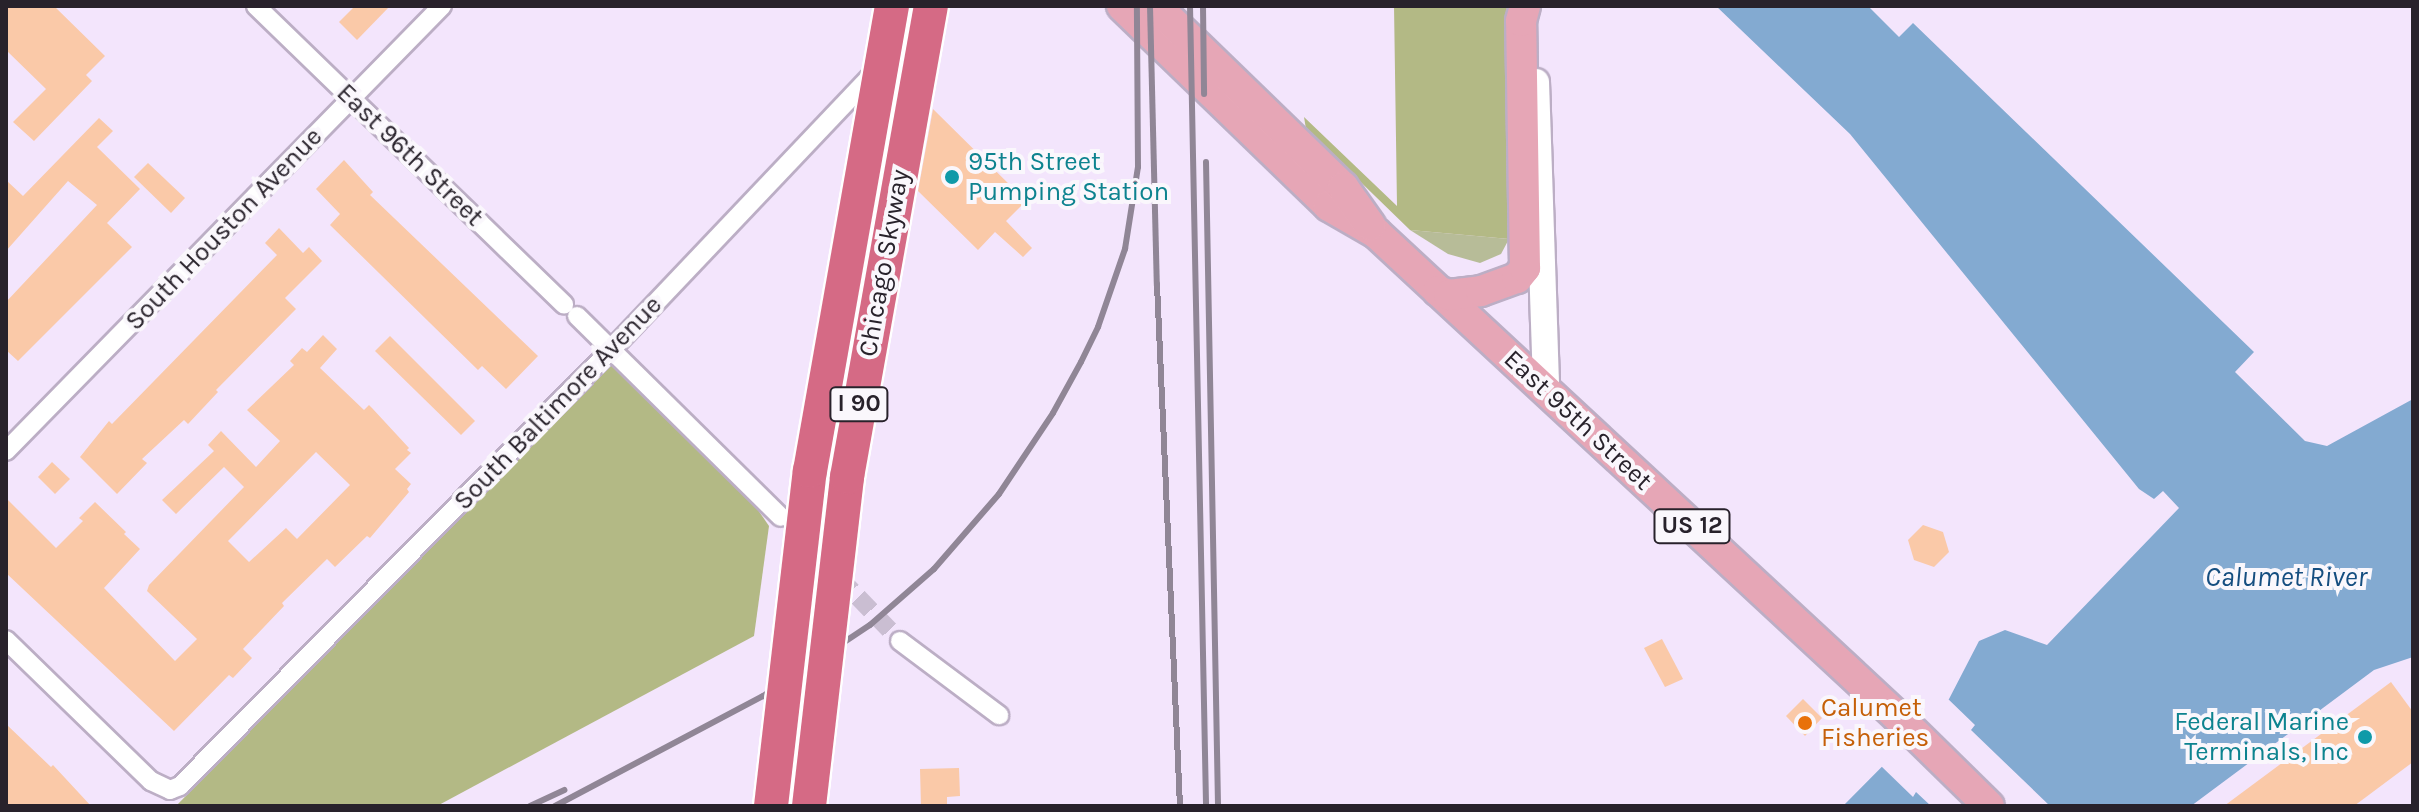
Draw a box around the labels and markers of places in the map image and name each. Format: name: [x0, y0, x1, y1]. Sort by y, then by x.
place label: 95th Street Pumping Station: [968, 146, 1169, 208]
marker: 95th Street Pumping Station: [943, 168, 961, 186]
place label: Calumet Fisheries: [1821, 692, 1929, 754]
place label: Federal Marine Terminals, Inc: [2174, 706, 2349, 768]
marker: Calumet Fisheries: [1796, 714, 1814, 732]
marker: Federal Marine Terminals, Inc: [2356, 728, 2374, 746]

